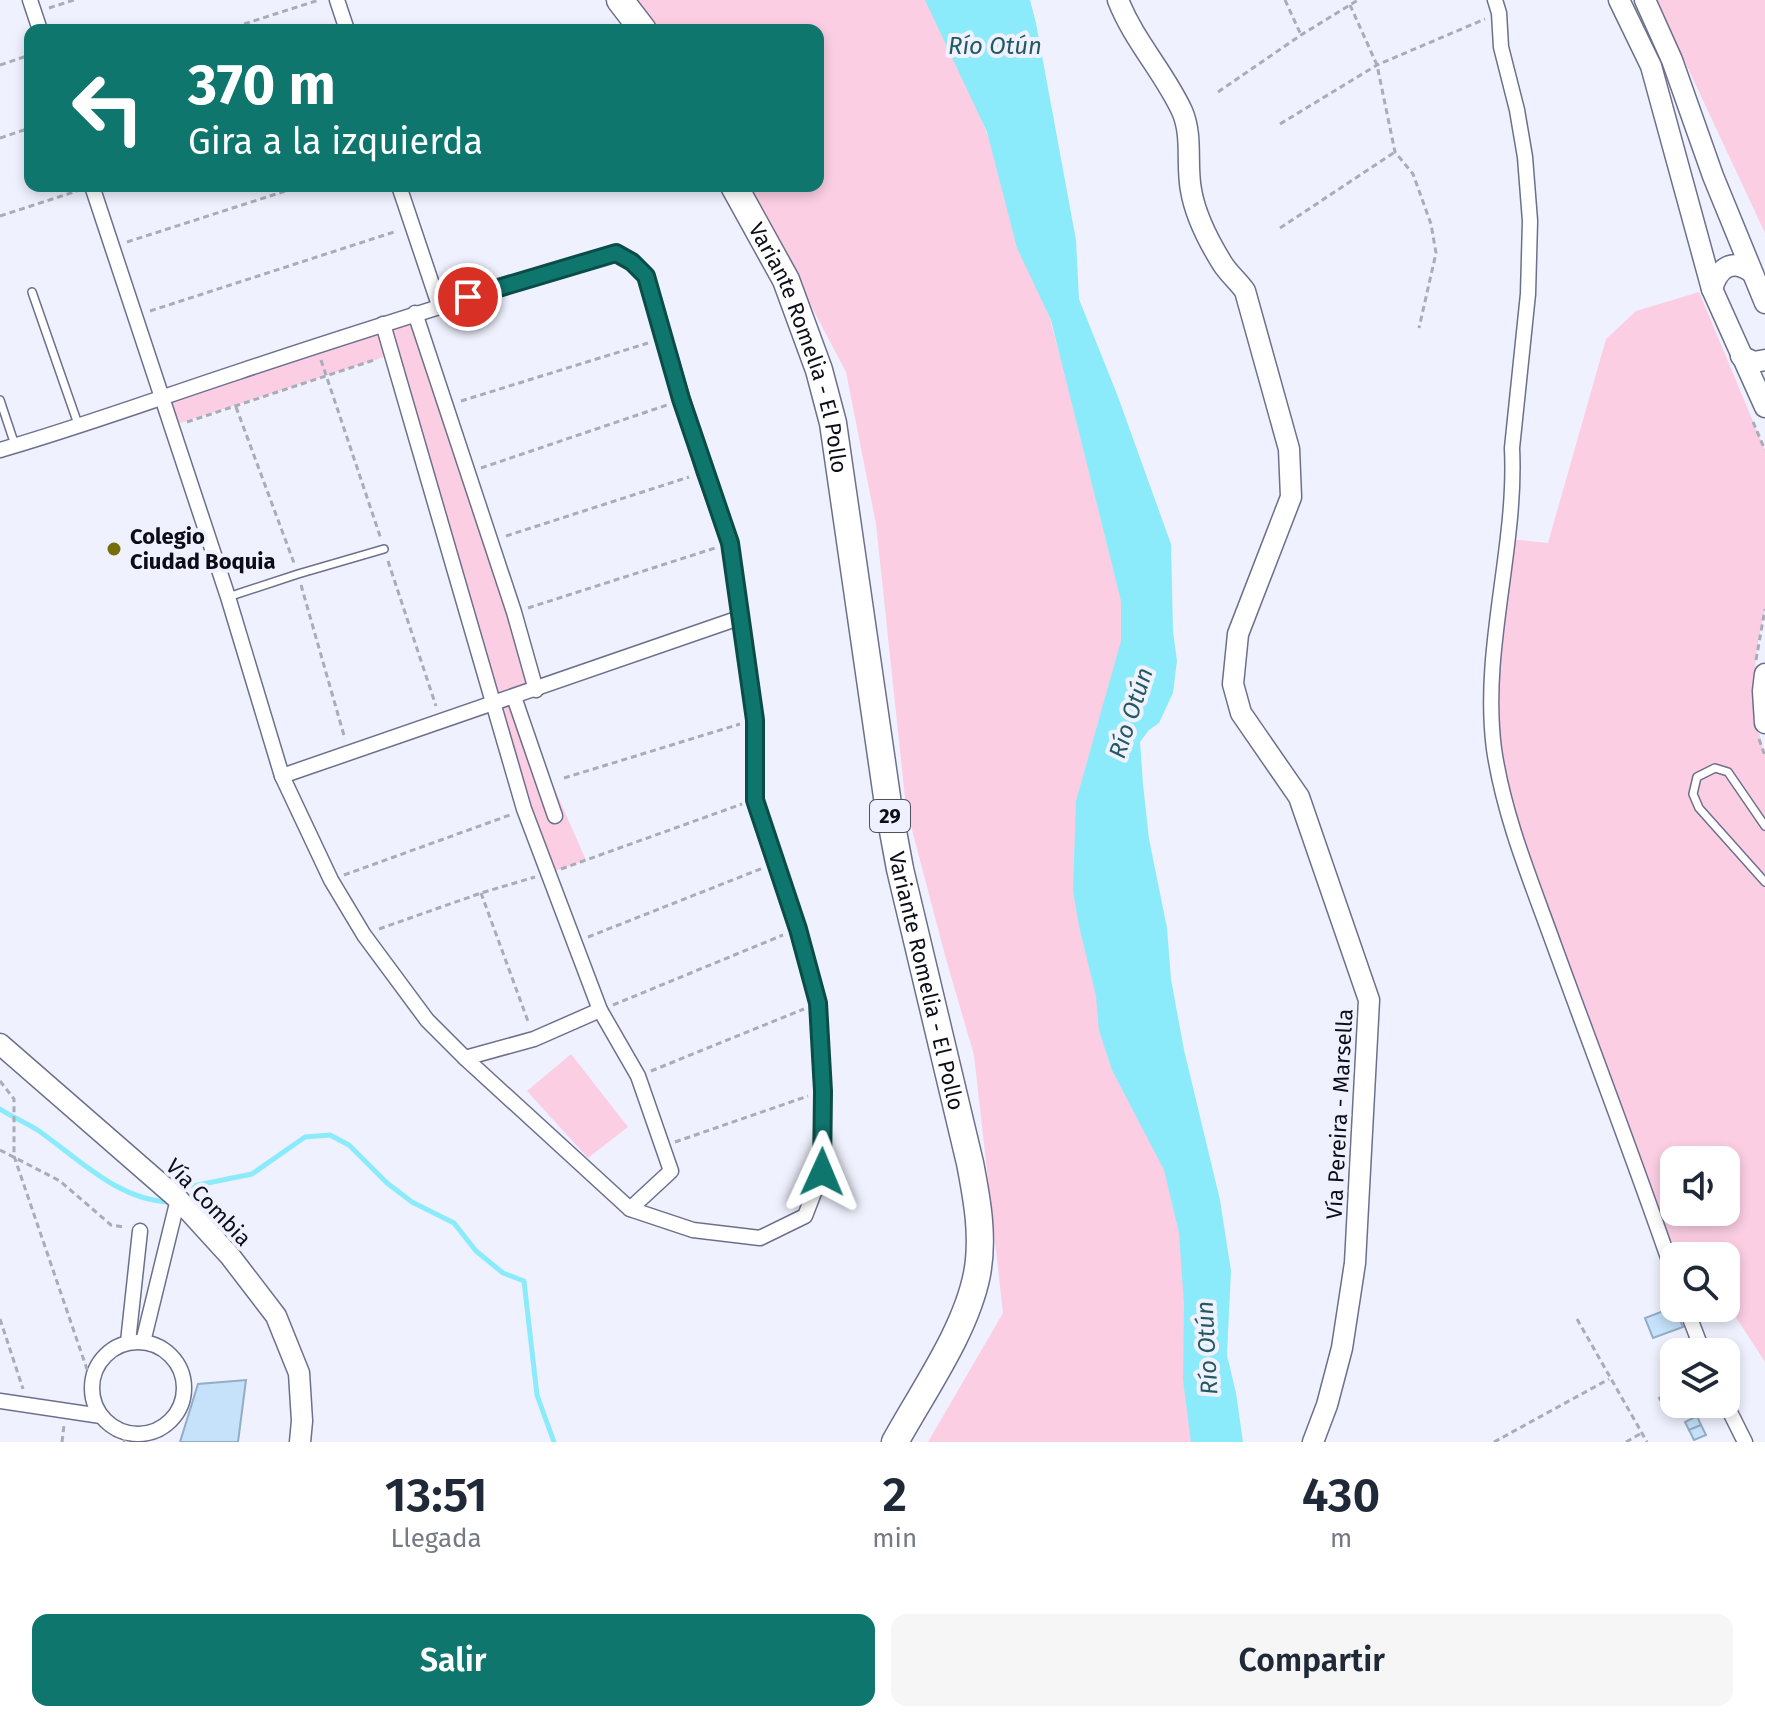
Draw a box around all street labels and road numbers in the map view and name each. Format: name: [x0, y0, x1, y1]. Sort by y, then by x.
street label: Variante Romelia - El Pollo: [743, 218, 853, 475]
road number: 29: [870, 800, 910, 832]
street label: Variante Romelia - El Pollo: [883, 849, 970, 1113]
street label: Vía Pereira - Marsella: [1320, 1008, 1359, 1220]
street label: Vía Combia: [160, 1153, 257, 1252]

